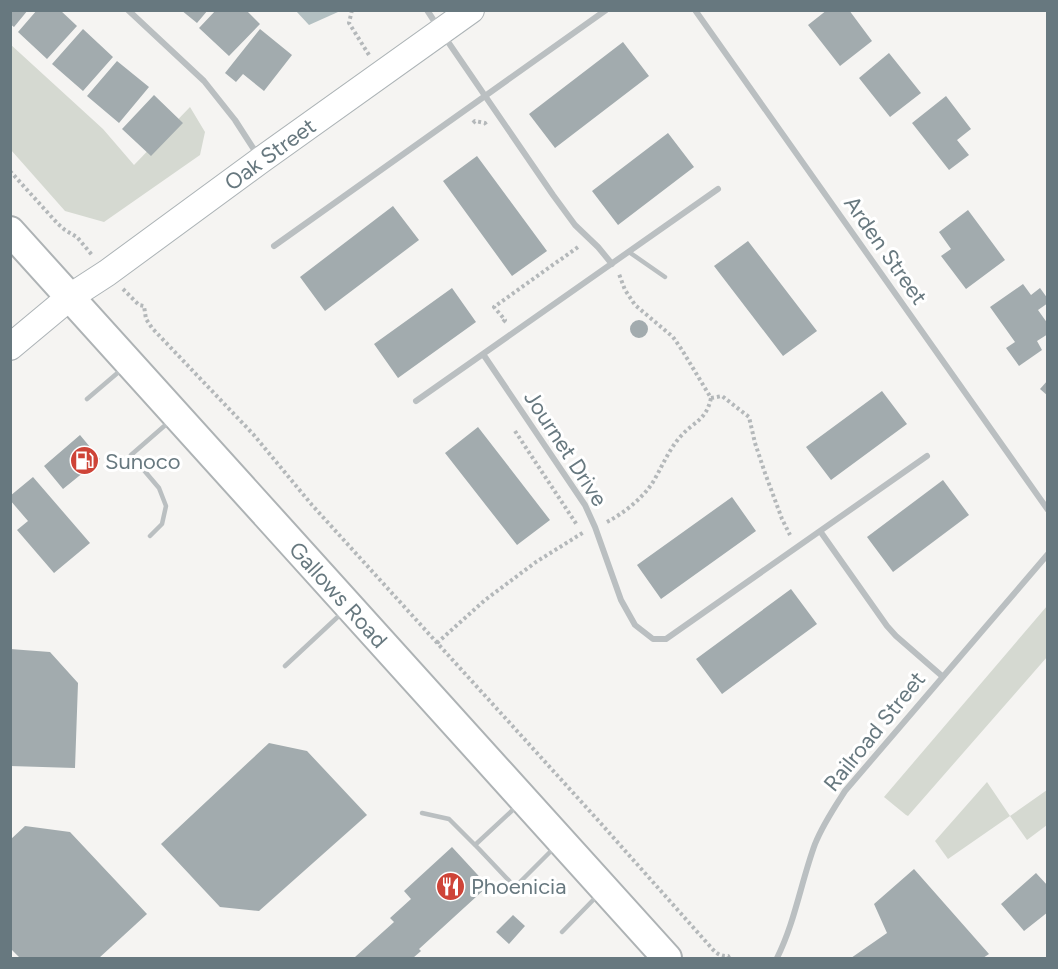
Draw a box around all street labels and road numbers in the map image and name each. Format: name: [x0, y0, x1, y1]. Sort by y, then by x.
street label: Oak Street: [219, 112, 321, 196]
street label: Arden Street: [838, 191, 933, 310]
street label: Journet Drive: [518, 385, 613, 511]
street label: Gallows Road: [283, 536, 393, 654]
street label: Railroad Street: [818, 666, 931, 797]

